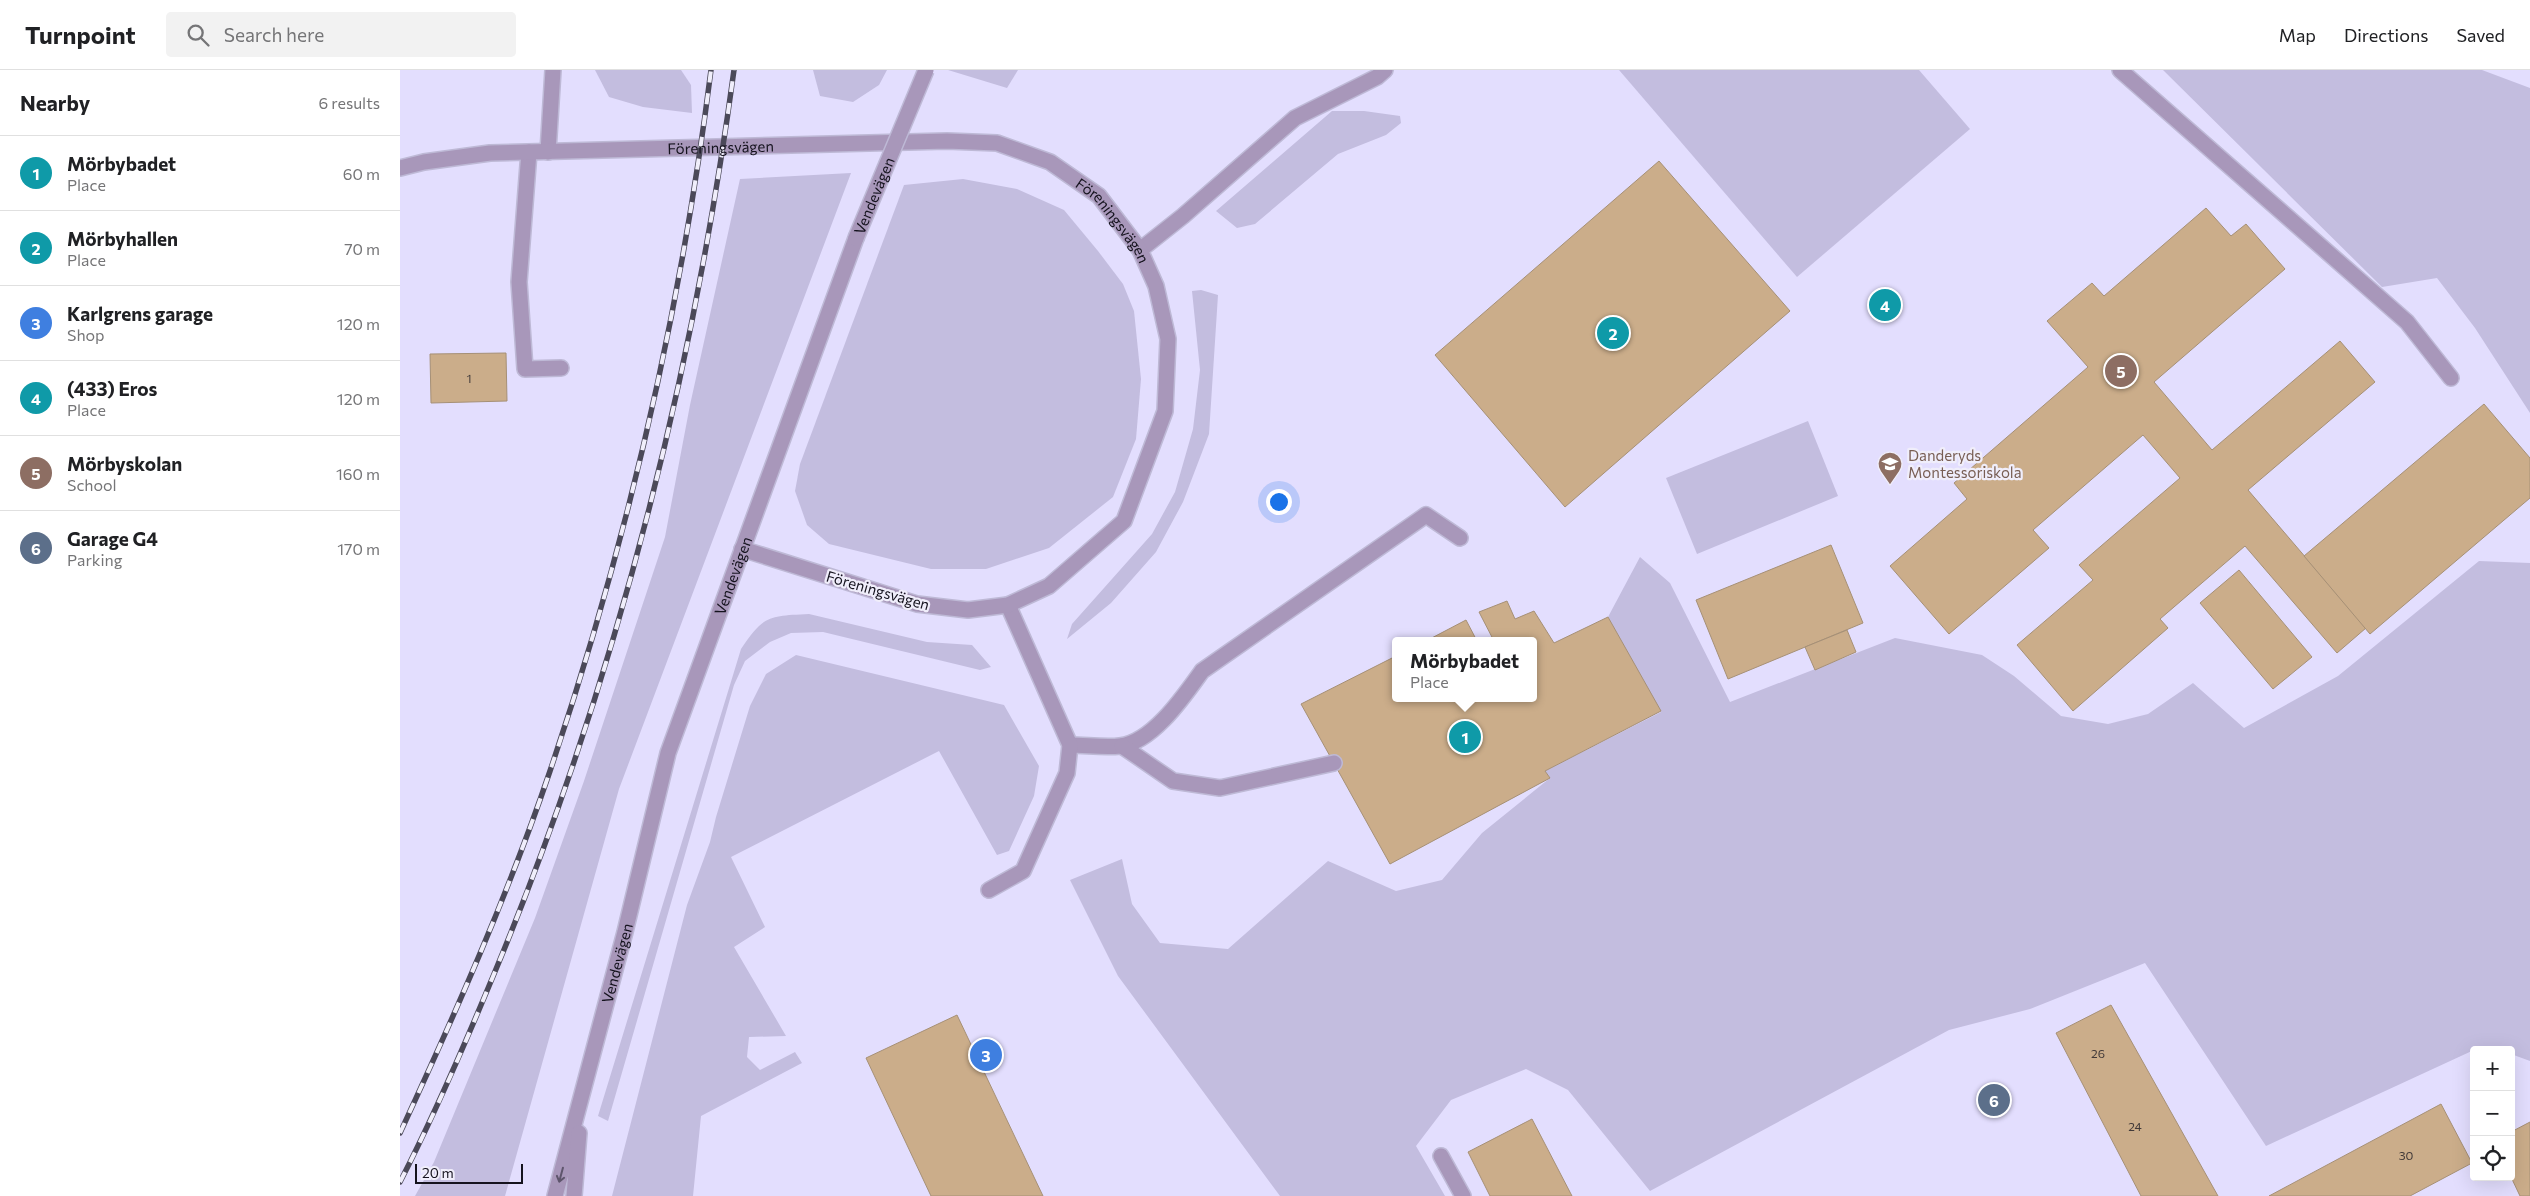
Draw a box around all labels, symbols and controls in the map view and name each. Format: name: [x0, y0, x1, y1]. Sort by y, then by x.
search box: [166, 12, 516, 57]
text: Turnpoint: [25, 20, 136, 49]
icon: search: [184, 21, 212, 49]
text: Search here: [224, 23, 324, 46]
text: Map: [2279, 24, 2316, 46]
text: Directions: [2344, 24, 2428, 46]
text: Saved: [2456, 24, 2505, 46]
text: Nearby: [20, 90, 90, 115]
text: 6 results: [319, 93, 380, 112]
street label: Föreningsvägen: [667, 137, 774, 157]
text: Mörbybadet: [67, 152, 176, 175]
street label: Vendevägen: [850, 154, 898, 237]
text: 1: [32, 164, 40, 183]
text: 60 m: [343, 164, 380, 183]
street label: Föreningsvägen: [1073, 174, 1154, 266]
text: Place: [67, 175, 106, 194]
text: Mörbyhallen: [67, 227, 178, 250]
text: 2: [31, 239, 41, 258]
text: 70 m: [344, 239, 380, 258]
text: Place: [67, 250, 106, 269]
pin: 4: [1869, 286, 1901, 324]
text: Karlgrens garage: [67, 302, 213, 325]
text: 3: [31, 314, 41, 333]
text: 120 m: [337, 314, 380, 333]
pin: 2: [1597, 314, 1629, 352]
text: Shop: [67, 325, 105, 344]
pin: 5: [2105, 352, 2137, 390]
house number: 1: [466, 371, 472, 385]
text: (433) Eros: [67, 377, 157, 400]
text: 4: [31, 389, 41, 408]
text: 120 m: [337, 389, 380, 408]
text: Place: [67, 400, 106, 419]
place label: Danderyds Montessoriskola: [1908, 446, 2022, 481]
school or university icon: Danderyds Montessoriskola: [1877, 451, 1903, 485]
text: Mörbyskolan: [67, 452, 182, 475]
text: 5: [31, 464, 41, 483]
text: 160 m: [336, 464, 380, 483]
text: School: [67, 475, 117, 494]
your location: [1266, 489, 1292, 515]
text: Garage G4: [67, 527, 158, 550]
street label: Vendevägen: [710, 534, 755, 617]
text: 6: [31, 539, 41, 558]
text: 170 m: [337, 539, 380, 558]
text: Parking: [67, 550, 122, 569]
street label: Föreningsvägen: [824, 567, 932, 613]
popup: [1392, 637, 1537, 702]
text: Mörbybadet: [1410, 649, 1519, 672]
text: Place: [1410, 672, 1449, 691]
pin: 1: [1449, 718, 1481, 756]
street label: Vendevägen: [598, 921, 636, 1005]
pin: 3: [970, 1036, 1002, 1074]
house number: 26: [2091, 1046, 2105, 1060]
map controls: [2470, 1046, 2515, 1181]
button: +: [2470, 1046, 2515, 1091]
pin: 6: [1978, 1081, 2010, 1119]
button: −: [2470, 1091, 2515, 1136]
house number: 24: [2128, 1119, 2142, 1133]
button: locate: [2470, 1136, 2515, 1181]
house number: 30: [2399, 1148, 2414, 1162]
scale bar: [415, 1161, 522, 1184]
text: 20 m: [422, 1164, 454, 1181]
one-way arrow: [556, 1167, 565, 1183]

